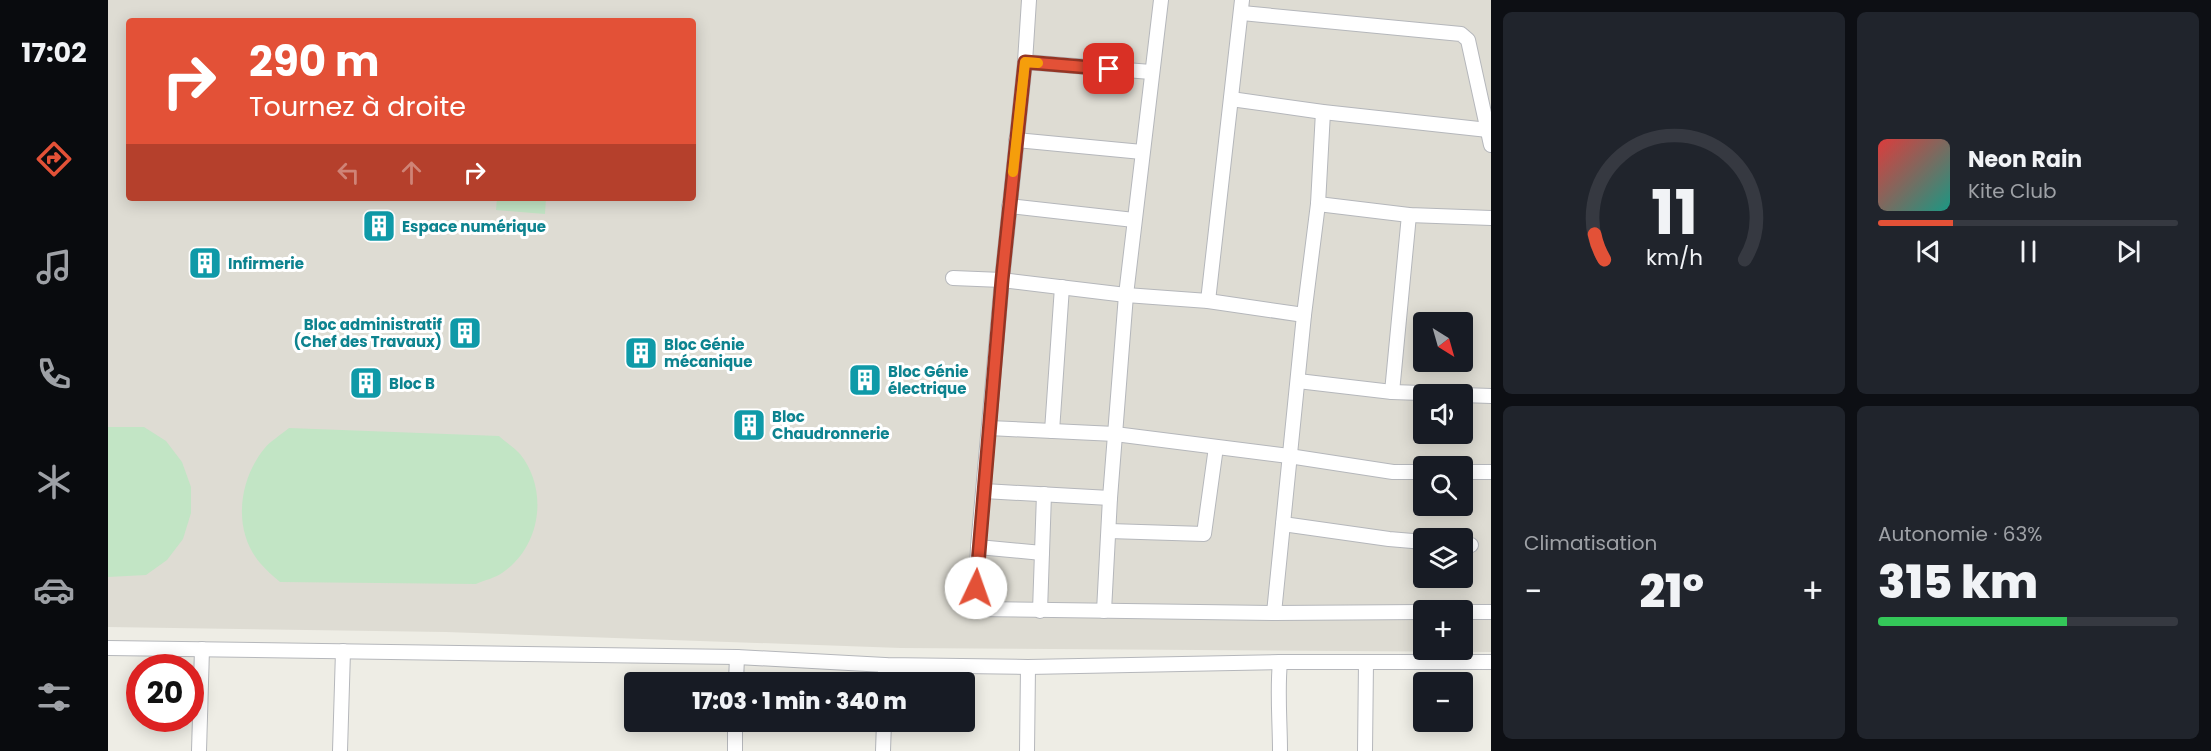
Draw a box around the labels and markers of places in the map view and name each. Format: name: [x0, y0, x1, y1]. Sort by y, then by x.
pin: [1083, 43, 1134, 94]
building icon: Espace numérique: [361, 208, 397, 244]
place label: Espace numérique: [402, 216, 546, 237]
building icon: Infirmerie: [187, 245, 223, 281]
place label: Infirmerie: [228, 253, 304, 274]
place label: Bloc administratif (Chef des Travaux): [293, 314, 443, 352]
building icon: Bloc administratif (Chef des Travaux): [447, 315, 483, 351]
place label: Bloc Génie mécanique: [664, 334, 752, 372]
building icon: Bloc Génie mécanique: [623, 335, 659, 371]
place label: Bloc Génie électrique: [888, 361, 969, 399]
building icon: Bloc Génie électrique: [847, 362, 883, 398]
building icon: Bloc B: [348, 365, 384, 401]
place label: Bloc B: [389, 373, 435, 394]
place label: Bloc Chaudronnerie: [772, 406, 890, 444]
building icon: Bloc Chaudronnerie: [731, 407, 767, 443]

